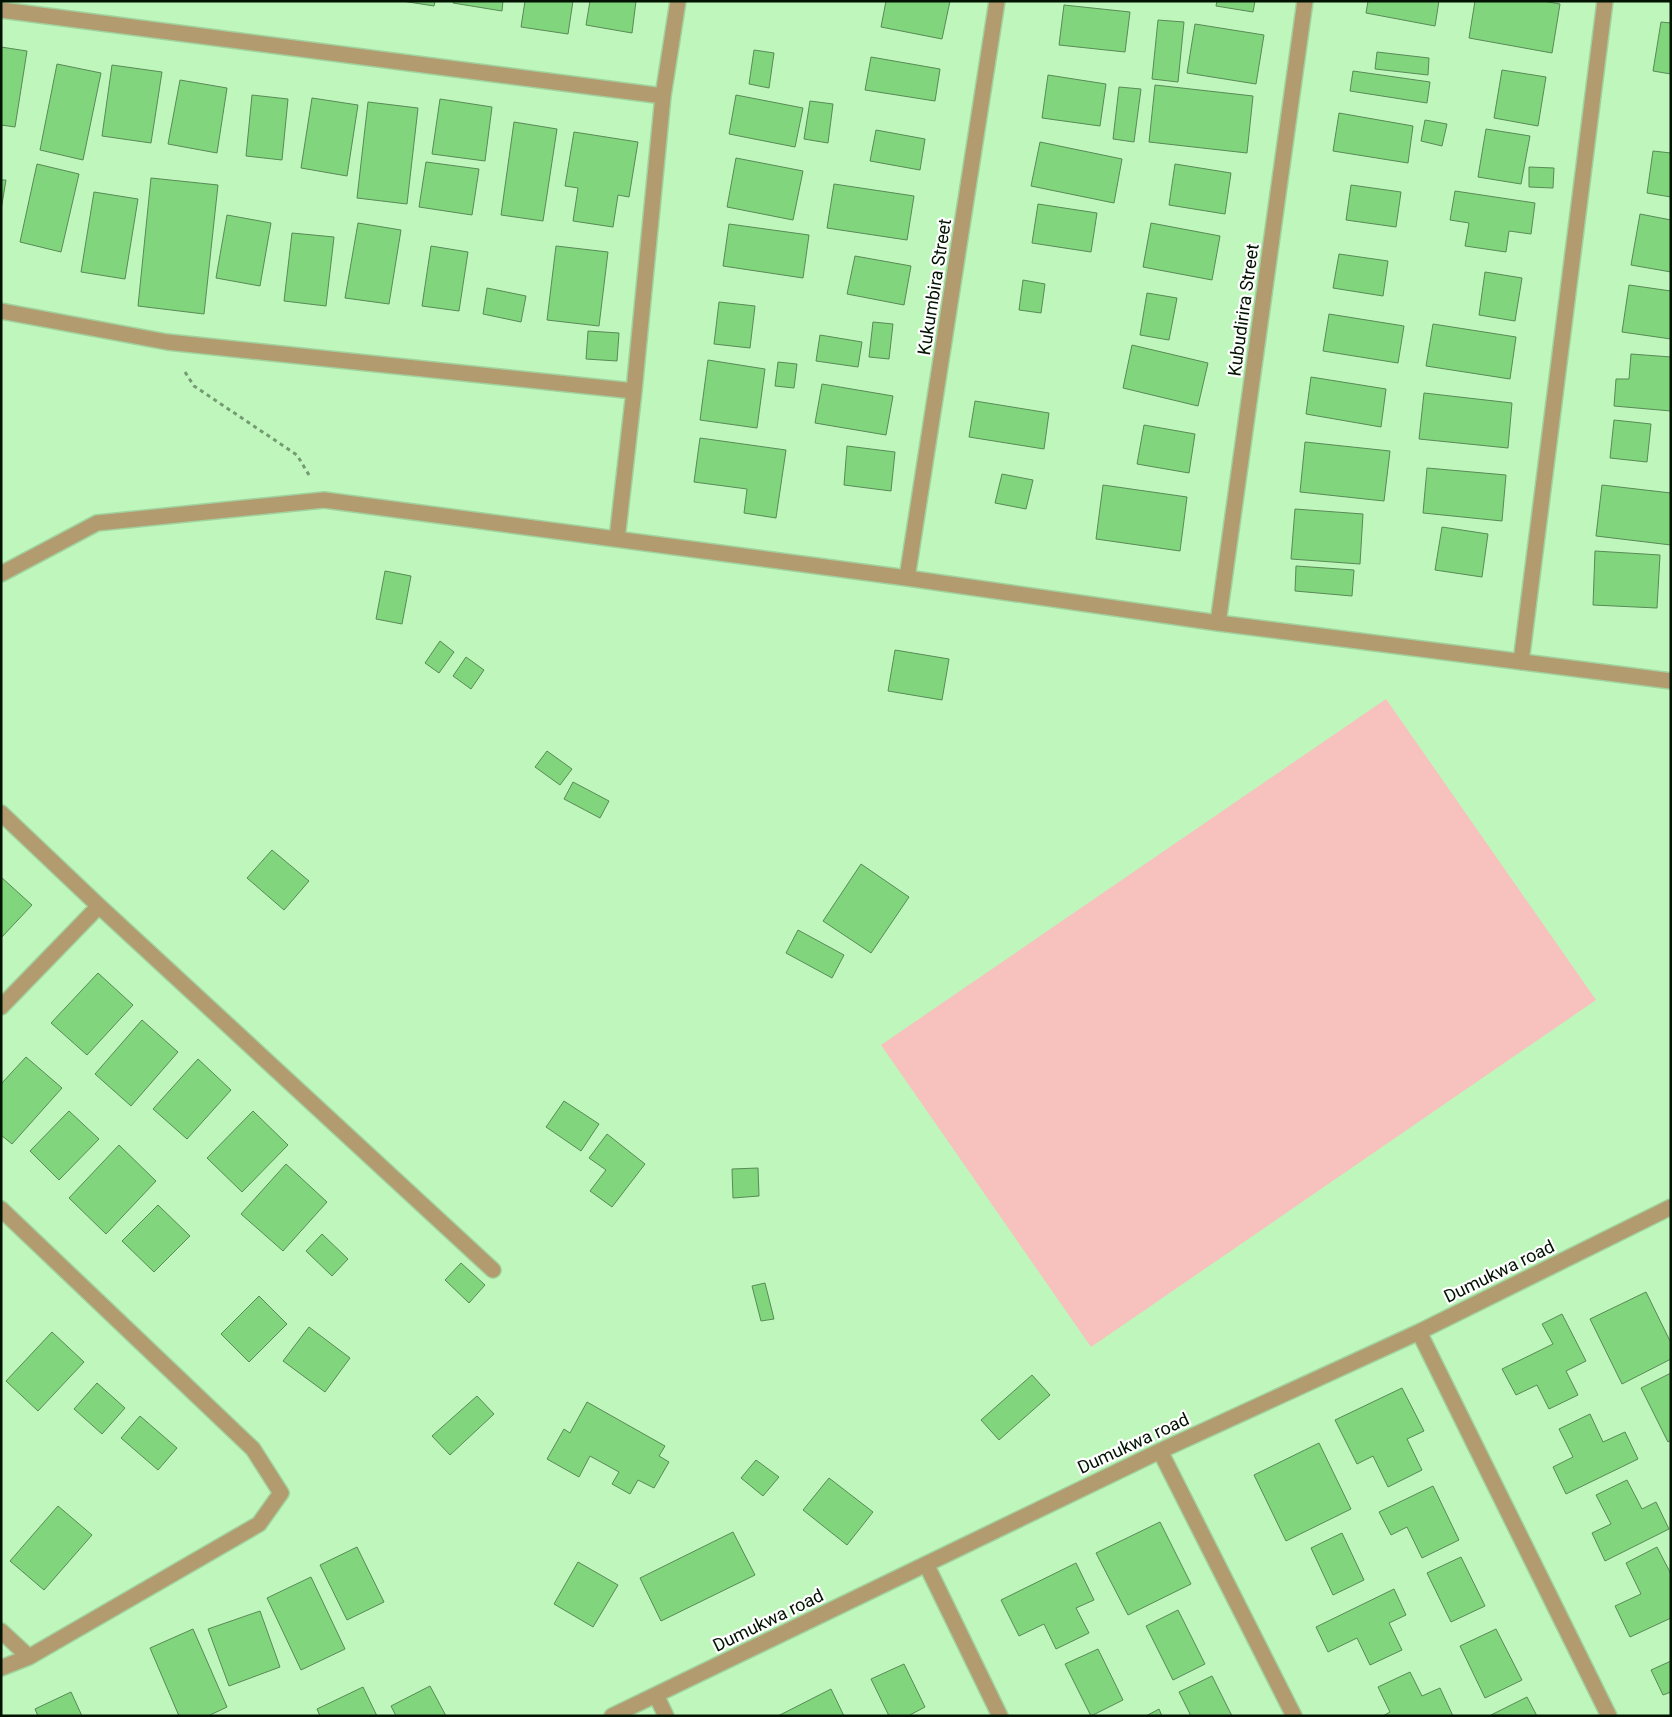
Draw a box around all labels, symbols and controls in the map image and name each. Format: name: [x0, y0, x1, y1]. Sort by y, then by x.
street label: Kukumbira Street: [913, 217, 955, 357]
street label: Kubudirira Street: [1223, 242, 1263, 378]
street label: Dumukwa road: [1440, 1235, 1558, 1307]
street label: Dumukwa road: [1074, 1408, 1192, 1478]
street label: Dumukwa road: [709, 1584, 827, 1656]

